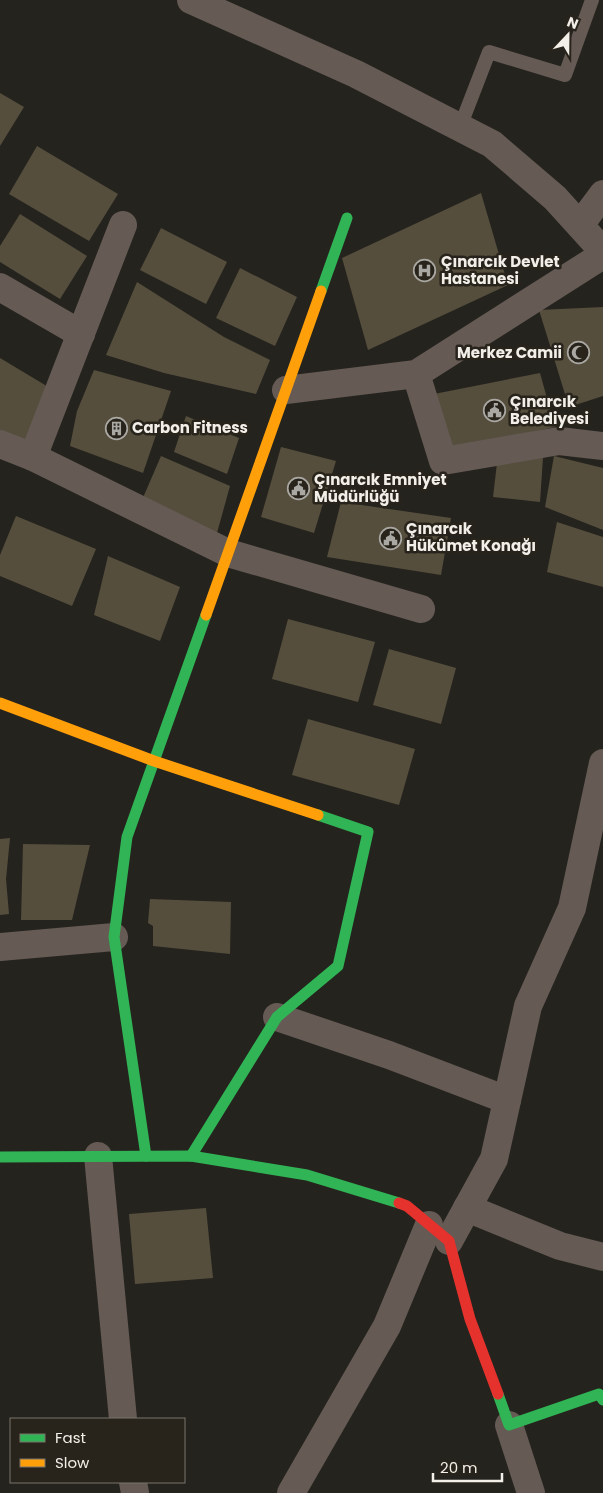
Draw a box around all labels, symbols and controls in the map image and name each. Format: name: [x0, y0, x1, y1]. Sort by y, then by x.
north arrow: [543, 10, 593, 60]
text: N: [564, 12, 581, 34]
place label: Çınarcık Devlet Hastanesi: [441, 251, 560, 289]
hospital icon: Çınarcık Devlet Hastanesi: [413, 259, 437, 283]
mosque icon: Merkez Camii: [566, 341, 590, 365]
place label: Merkez Camii: [457, 342, 562, 363]
place label: Çınarcık Belediyesi: [510, 391, 589, 429]
public building icon: Çınarcık Belediyesi: [482, 399, 506, 423]
building icon: Carbon Fitness: [104, 416, 128, 440]
place label: Carbon Fitness: [132, 417, 248, 438]
place label: Çınarcık Emniyet Müdürlüğü: [314, 469, 447, 507]
public building icon: Çınarcık Emniyet Müdürlüğü: [286, 477, 310, 501]
place label: Çınarcık Hükûmet Konağı: [406, 518, 536, 556]
public building icon: Çınarcık Hükûmet Konağı: [378, 526, 402, 550]
legend: [10, 1418, 185, 1483]
text: Fast: [55, 1427, 86, 1448]
scale bar: [433, 1450, 502, 1482]
text: Slow: [55, 1452, 90, 1473]
text: 20 m: [440, 1457, 478, 1478]

